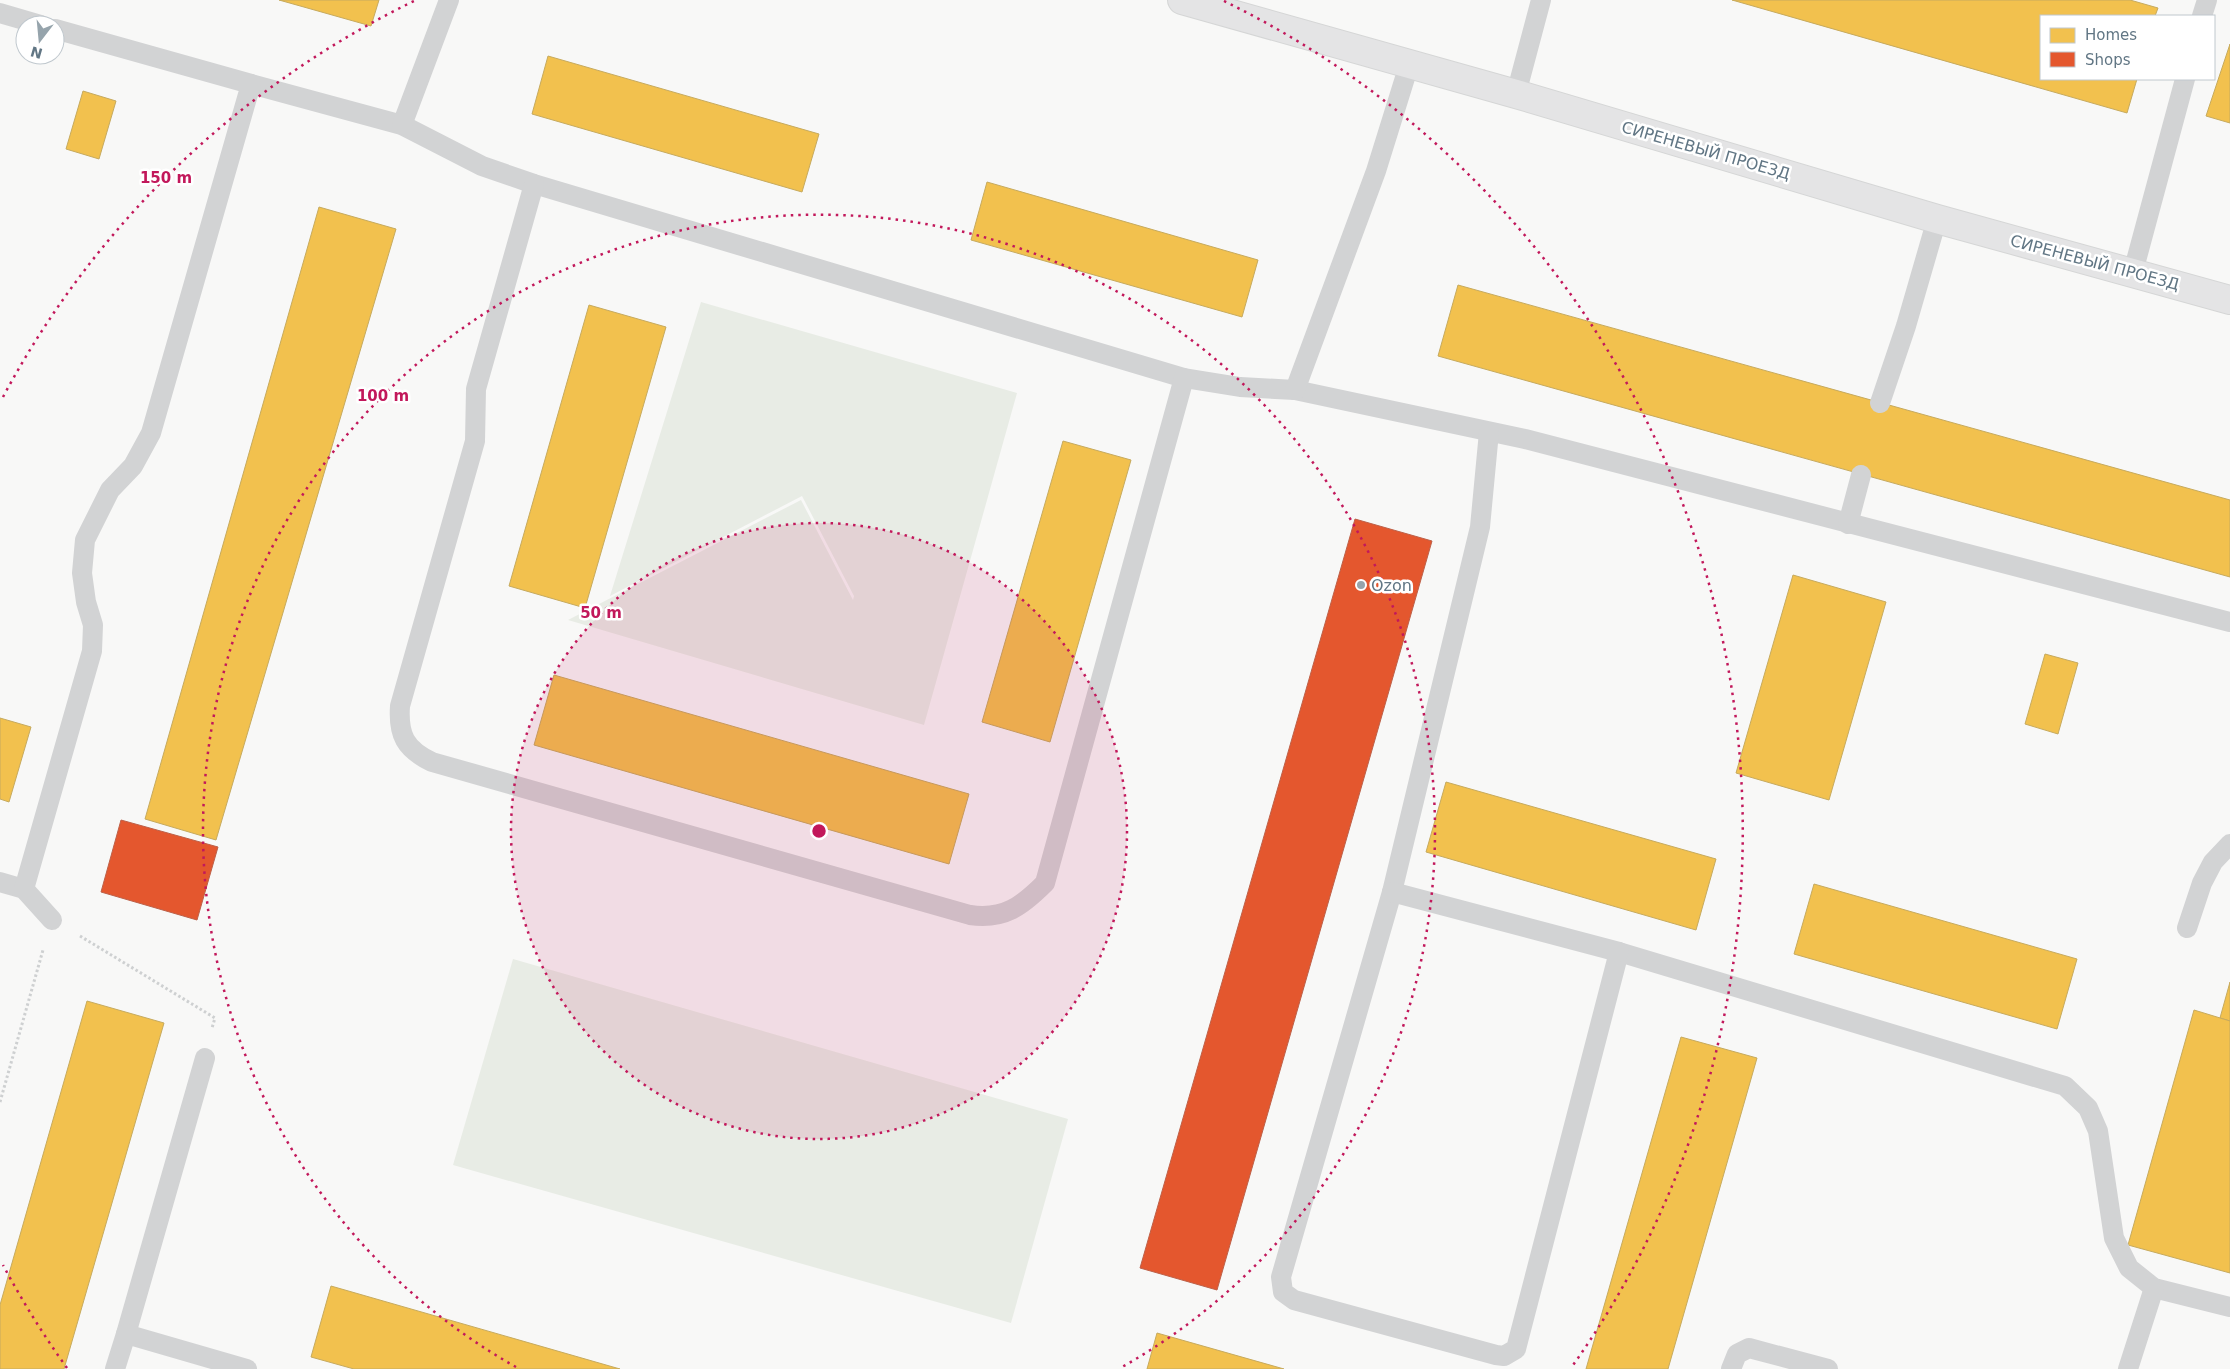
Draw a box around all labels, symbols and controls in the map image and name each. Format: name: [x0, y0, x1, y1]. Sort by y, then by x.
north arrow: [15, 15, 65, 65]
legend: [2040, 15, 2215, 80]
text: Homes: [2085, 26, 2137, 44]
text: N: [29, 43, 44, 62]
text: Shops: [2085, 51, 2131, 69]
street label: СИРЕНЕВЫЙ ПРОЕЗД: [1619, 117, 1792, 184]
text: 150 m: [140, 169, 192, 187]
street label: СИРЕНЕВЫЙ ПРОЕЗД: [2008, 231, 2182, 294]
text: 100 m: [357, 387, 409, 405]
place label: Ozon: [1371, 576, 1412, 595]
marker: Ozon: [1355, 579, 1367, 591]
text: 50 m: [580, 604, 622, 622]
centre of rings: [810, 822, 828, 840]

